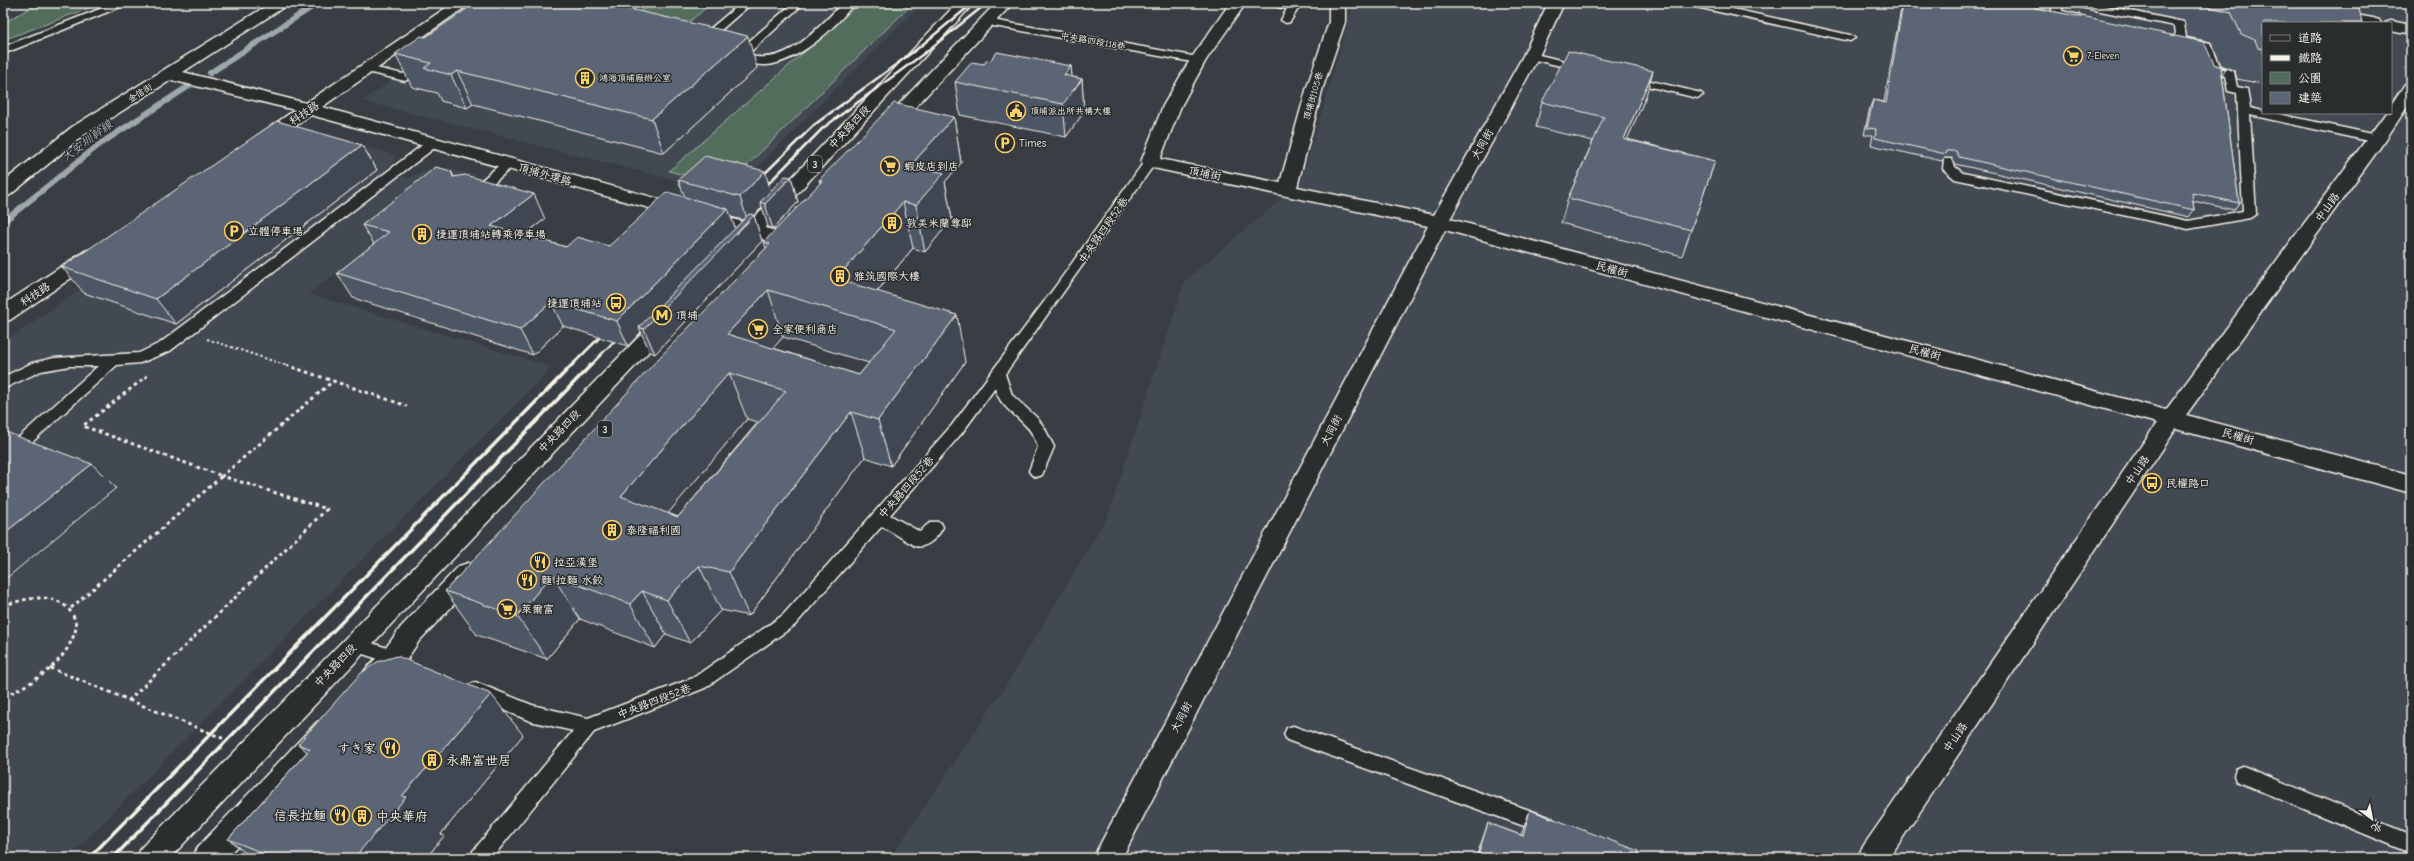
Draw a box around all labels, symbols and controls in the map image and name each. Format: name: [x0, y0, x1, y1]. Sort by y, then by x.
legend: [2262, 22, 2392, 114]
street label: 中央路四段118巷: [1060, 30, 1126, 52]
text: 道路: [2298, 31, 2322, 45]
supermarket icon: 7-Eleven: [2062, 45, 2084, 67]
place label: 7-Eleven: [2087, 51, 2119, 61]
text: 鐵路: [2298, 51, 2322, 65]
building icon: 鴻海頂埔廠辦公室: [574, 67, 596, 89]
street label: 頂埔街105巷: [1301, 71, 1325, 121]
text: 公園: [2298, 71, 2322, 85]
place label: 鴻海頂埔廠辦公室: [599, 73, 671, 83]
street label: 金信街: [126, 82, 154, 104]
text: 建築: [2298, 91, 2322, 105]
street label: 科技路: [287, 99, 322, 128]
public building icon: 頂埔派出所共構大樓: [1005, 100, 1027, 122]
street label: 中央路四段: [826, 103, 873, 152]
place label: 頂埔派出所共構大樓: [1030, 106, 1111, 116]
water label: 大安圳幹線: [59, 117, 116, 165]
street label: 大同街: [1469, 126, 1497, 162]
parking icon: Times: [994, 132, 1016, 154]
place label: Times: [1019, 137, 1047, 150]
supermarket icon: 蝦皮店到店: [879, 155, 901, 177]
road number: 3: [808, 156, 822, 172]
place label: 蝦皮店到店: [904, 160, 959, 173]
street label: 頂埔外環路: [517, 161, 573, 188]
street label: 頂埔街: [1187, 164, 1223, 183]
street label: 中山路: [2312, 190, 2342, 224]
street label: 中央路四段52巷: [1076, 195, 1131, 266]
building icon: 敦美米蘭尊邸: [881, 212, 903, 234]
place label: 敦美米蘭尊邸: [906, 217, 972, 230]
parking icon: 立體停車場: [223, 220, 245, 242]
building icon: 捷運頂埔站轉乘停車場: [411, 223, 433, 245]
place label: 立體停車場: [248, 225, 303, 238]
place label: 捷運頂埔站轉乘停車場: [436, 228, 546, 241]
street label: 民權街: [1594, 259, 1630, 280]
building icon: 雅筑國際大樓: [829, 265, 851, 287]
place label: 雅筑國際大樓: [854, 270, 920, 283]
street label: 科技路: [18, 280, 53, 309]
bus stop icon: 捷運頂埔站: [605, 292, 627, 314]
place label: 捷運頂埔站: [547, 297, 602, 310]
metro station icon: 頂埔: [651, 304, 673, 326]
place label: 頂埔: [676, 309, 698, 322]
supermarket icon: 全家便利商店: [747, 318, 769, 340]
place label: 全家便利商店: [772, 323, 838, 336]
street label: 民權街: [1907, 342, 1943, 363]
street label: 中央路四段: [536, 407, 583, 456]
street label: 大同街: [1318, 412, 1345, 448]
road number: 3: [598, 421, 612, 437]
street label: 民權街: [2220, 426, 2256, 447]
street label: 中山路: [2123, 453, 2152, 488]
street label: 中央路四段52巷: [876, 454, 937, 521]
bus stop icon: 民權路口: [2141, 472, 2163, 494]
place label: 民權路口: [2166, 477, 2210, 490]
building icon: 泰隆福利國: [601, 519, 623, 541]
place label: 泰隆福利國: [626, 524, 681, 537]
restaurant icon: 拉亞漢堡: [529, 551, 551, 573]
place label: 拉亞漢堡: [554, 556, 598, 569]
restaurant icon: 麵 拉麵 水餃: [516, 569, 538, 591]
place label: 麵 拉麵 水餃: [541, 574, 603, 587]
supermarket icon: 萊爾富: [496, 598, 518, 620]
place label: 萊爾富: [521, 603, 554, 616]
street label: 中央路四段: [312, 641, 359, 690]
street label: 中央路四段52巷: [616, 681, 693, 721]
street label: 大同街: [1168, 699, 1195, 735]
street label: 中山路: [1941, 720, 1970, 755]
restaurant icon: すき家: [379, 737, 401, 759]
place label: すき家: [337, 741, 376, 756]
building icon: 永鼎富世居: [421, 749, 443, 771]
place label: 永鼎富世居: [446, 753, 511, 768]
north arrow: [2352, 799, 2392, 839]
restaurant icon: 信長拉麵: [329, 804, 351, 826]
building icon: 中央華府: [351, 805, 373, 827]
place label: 信長拉麵: [274, 808, 326, 823]
place label: 中央華府: [376, 809, 428, 824]
text: 北: [2369, 819, 2385, 835]

